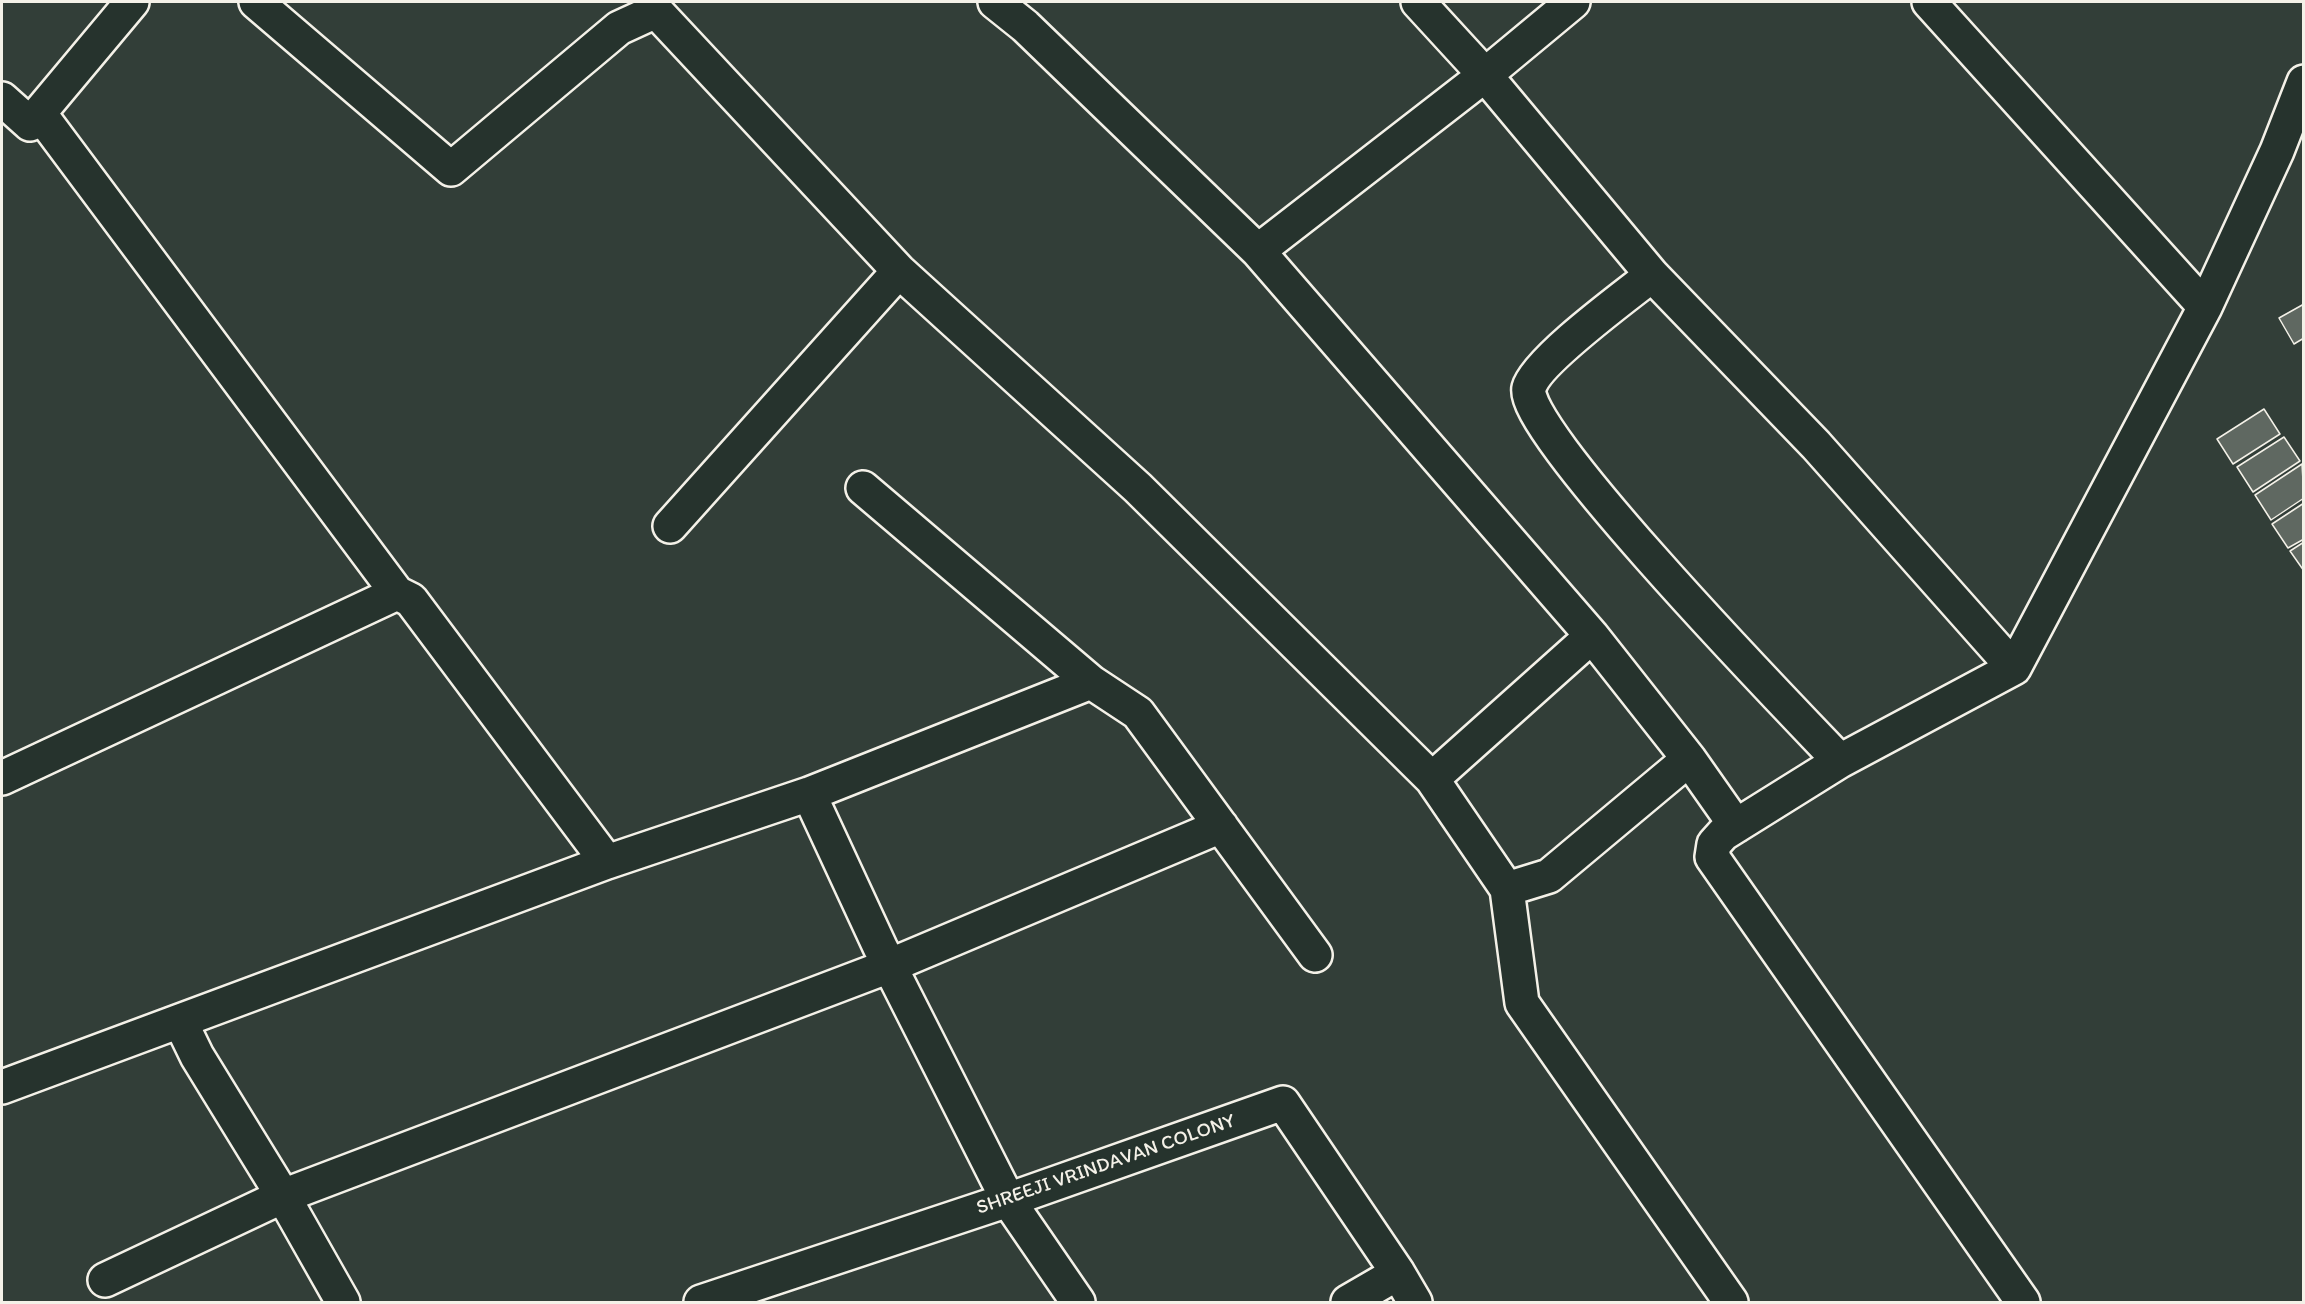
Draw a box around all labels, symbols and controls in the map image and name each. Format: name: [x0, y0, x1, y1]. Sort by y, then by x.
street label: SHREEJI VRINDAVAN COLONY: [974, 1109, 1238, 1221]

